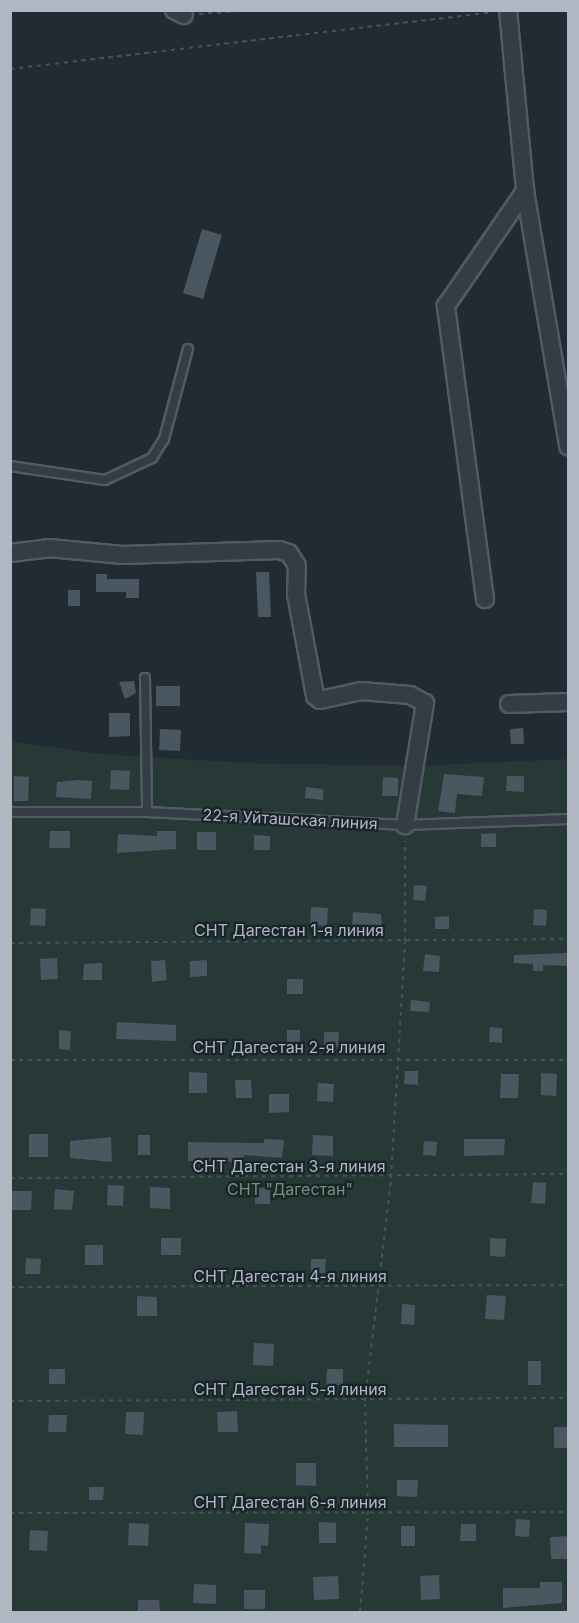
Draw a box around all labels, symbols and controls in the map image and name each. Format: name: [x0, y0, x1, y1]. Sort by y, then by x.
street label: 22-я Уйташская линия: [202, 805, 378, 833]
street label: СНТ Дагестан 1-я линия: [194, 920, 384, 940]
street label: СНТ Дагестан 2-я линия: [192, 1037, 386, 1057]
street label: СНТ Дагестан 3-я линия: [192, 1156, 386, 1176]
park label: СНТ "Дагестан": [227, 1179, 353, 1199]
street label: СНТ Дагестан 4-я линия: [193, 1266, 387, 1286]
street label: СНТ Дагестан 5-я линия: [194, 1379, 386, 1399]
street label: СНТ Дагестан 6-я линия: [193, 1492, 387, 1512]

